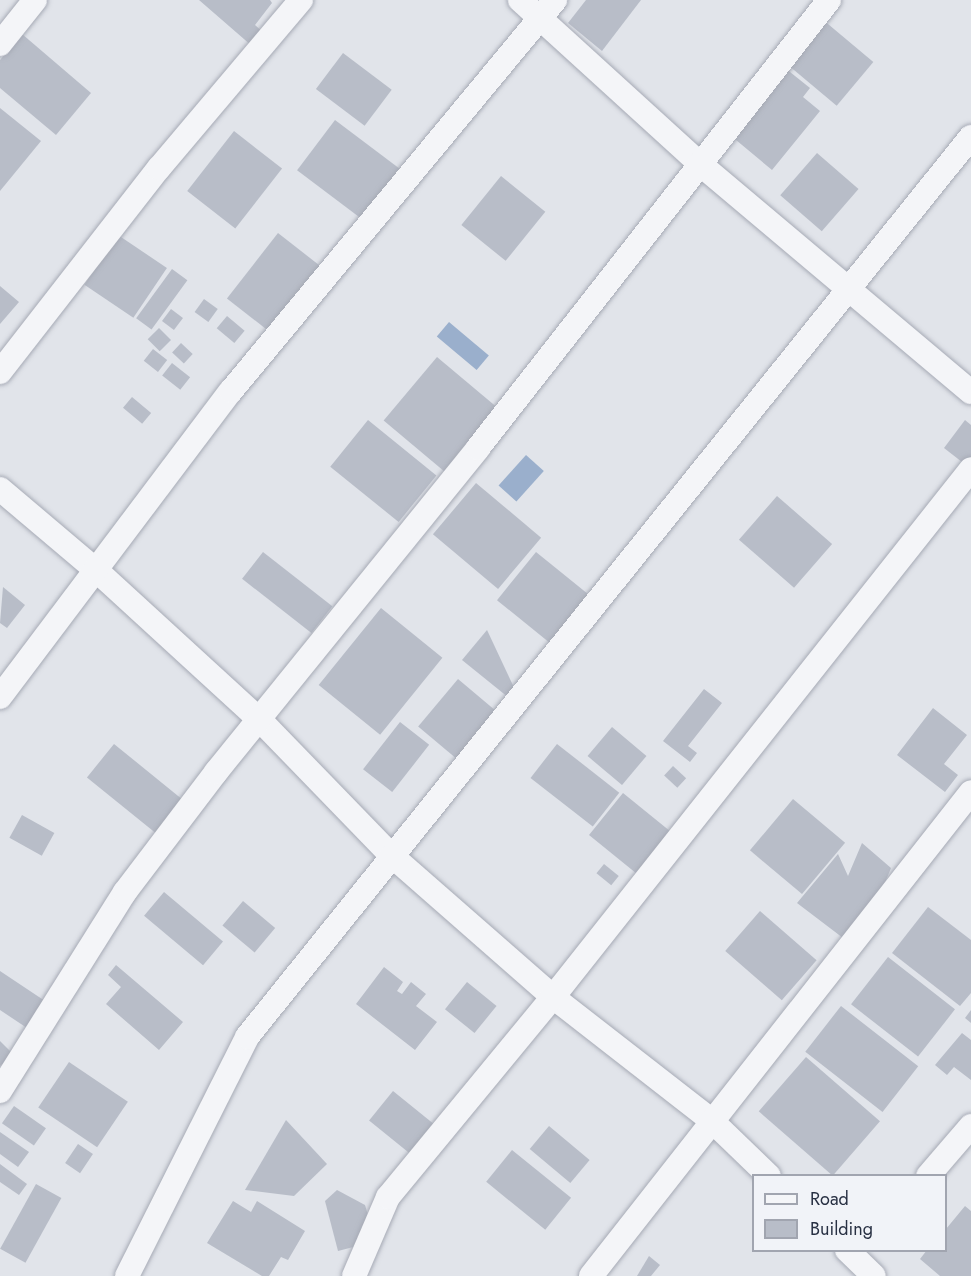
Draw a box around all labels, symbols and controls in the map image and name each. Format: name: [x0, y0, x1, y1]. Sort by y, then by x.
legend: [752, 1174, 947, 1252]
text: Road: [810, 1186, 849, 1212]
text: Building: [810, 1216, 873, 1242]

